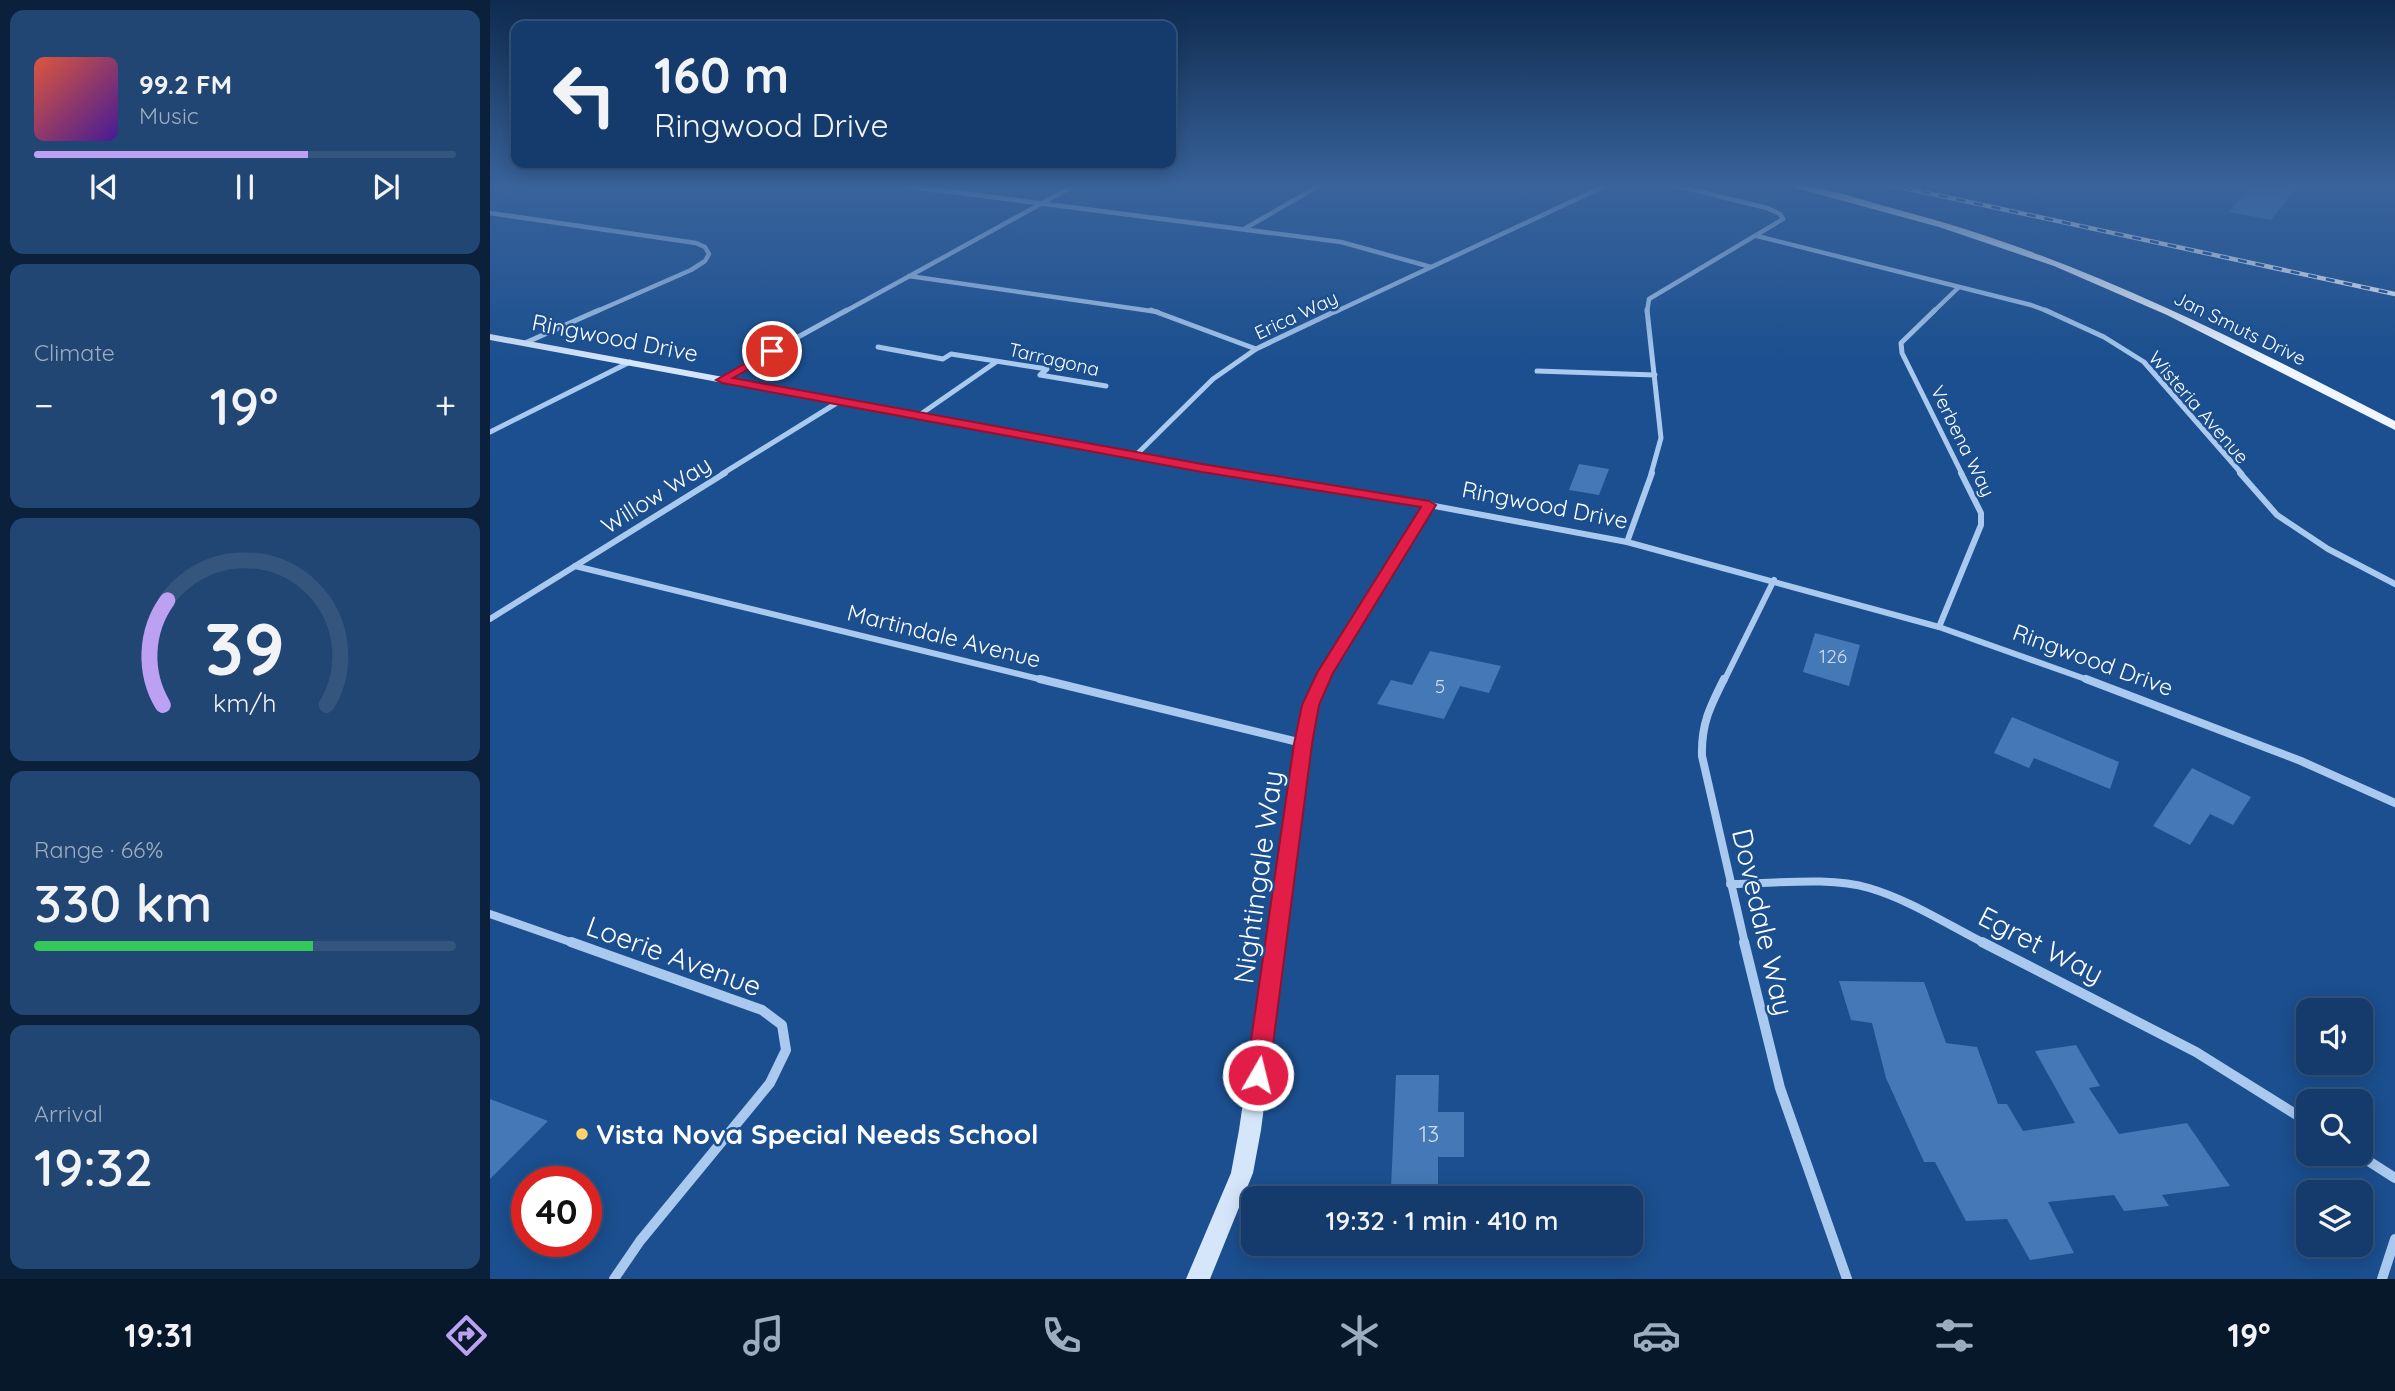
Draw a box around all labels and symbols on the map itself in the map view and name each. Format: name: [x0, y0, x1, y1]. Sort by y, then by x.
street label: Erica Way: [1250, 285, 1342, 345]
street label: Jan Smuts Drive: [2170, 286, 2310, 370]
street label: Ringwood Drive: [530, 307, 701, 368]
pin: [742, 321, 802, 381]
street label: Tarragona: [1006, 337, 1102, 381]
street label: Wisteria Avenue: [2144, 346, 2254, 468]
street label: Verbena Way: [1926, 382, 2000, 500]
street label: Willow Way: [595, 449, 716, 540]
street label: Ringwood Drive: [1460, 474, 1631, 535]
street label: Martindale Avenue: [844, 597, 1044, 674]
street label: Ringwood Drive: [2009, 617, 2177, 702]
house number: 126: [1819, 644, 1847, 668]
house number: 5: [1435, 674, 1445, 698]
street label: Nightingale Way: [1225, 768, 1290, 986]
street label: Dovedale Way: [1725, 825, 1802, 1019]
street label: Egret Way: [1973, 898, 2110, 991]
street label: Loerie Avenue: [582, 908, 766, 1003]
position arrow: [1221, 1038, 1295, 1112]
place label: Vista Nova Special Needs School: [596, 1116, 1039, 1151]
house number: 13: [1419, 1119, 1439, 1148]
marker: Vista Nova Special Needs School: [574, 1126, 590, 1142]
speed limit sign: 40: [511, 1166, 602, 1257]

